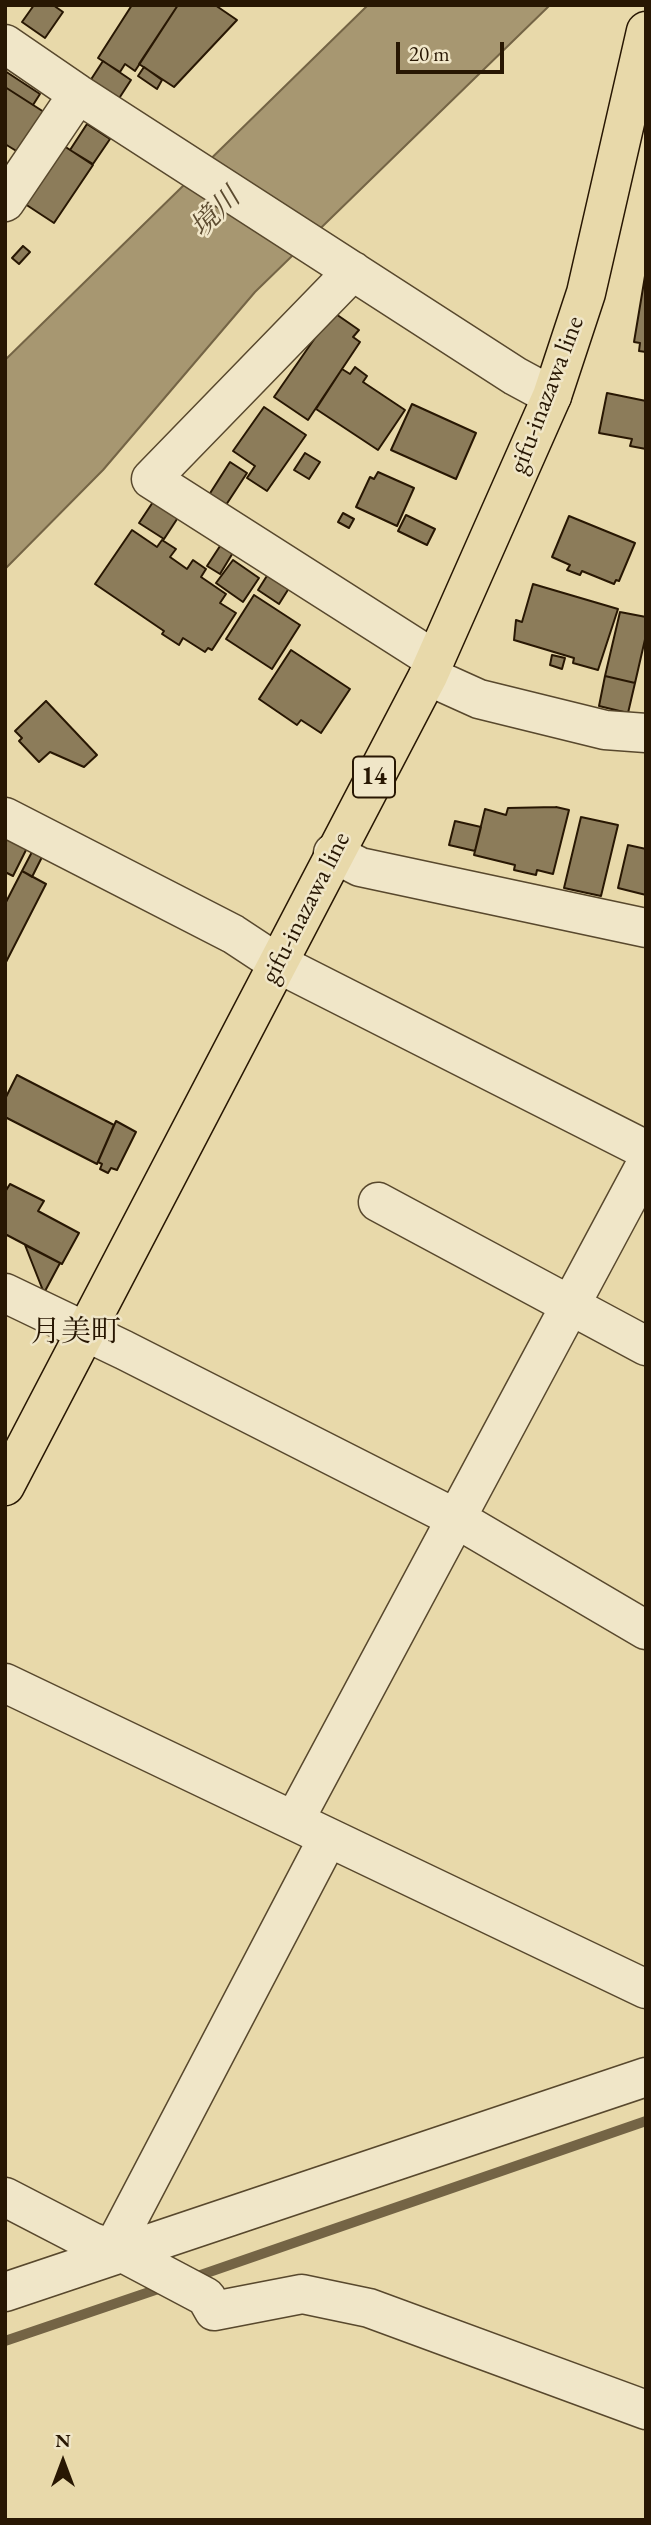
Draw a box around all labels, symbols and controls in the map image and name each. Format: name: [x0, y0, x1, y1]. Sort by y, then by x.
scale bar: [399, 28, 508, 72]
text: 20 m: [409, 40, 450, 67]
water label: 境川: [184, 181, 248, 245]
street label: gifu-inazawa line: [503, 312, 591, 478]
road number: 14: [353, 756, 395, 798]
street label: gifu-inazawa line: [254, 827, 358, 989]
district label: 月美町: [31, 1315, 121, 1351]
north arrow: [28, 2427, 98, 2497]
text: N: [55, 2428, 71, 2453]

